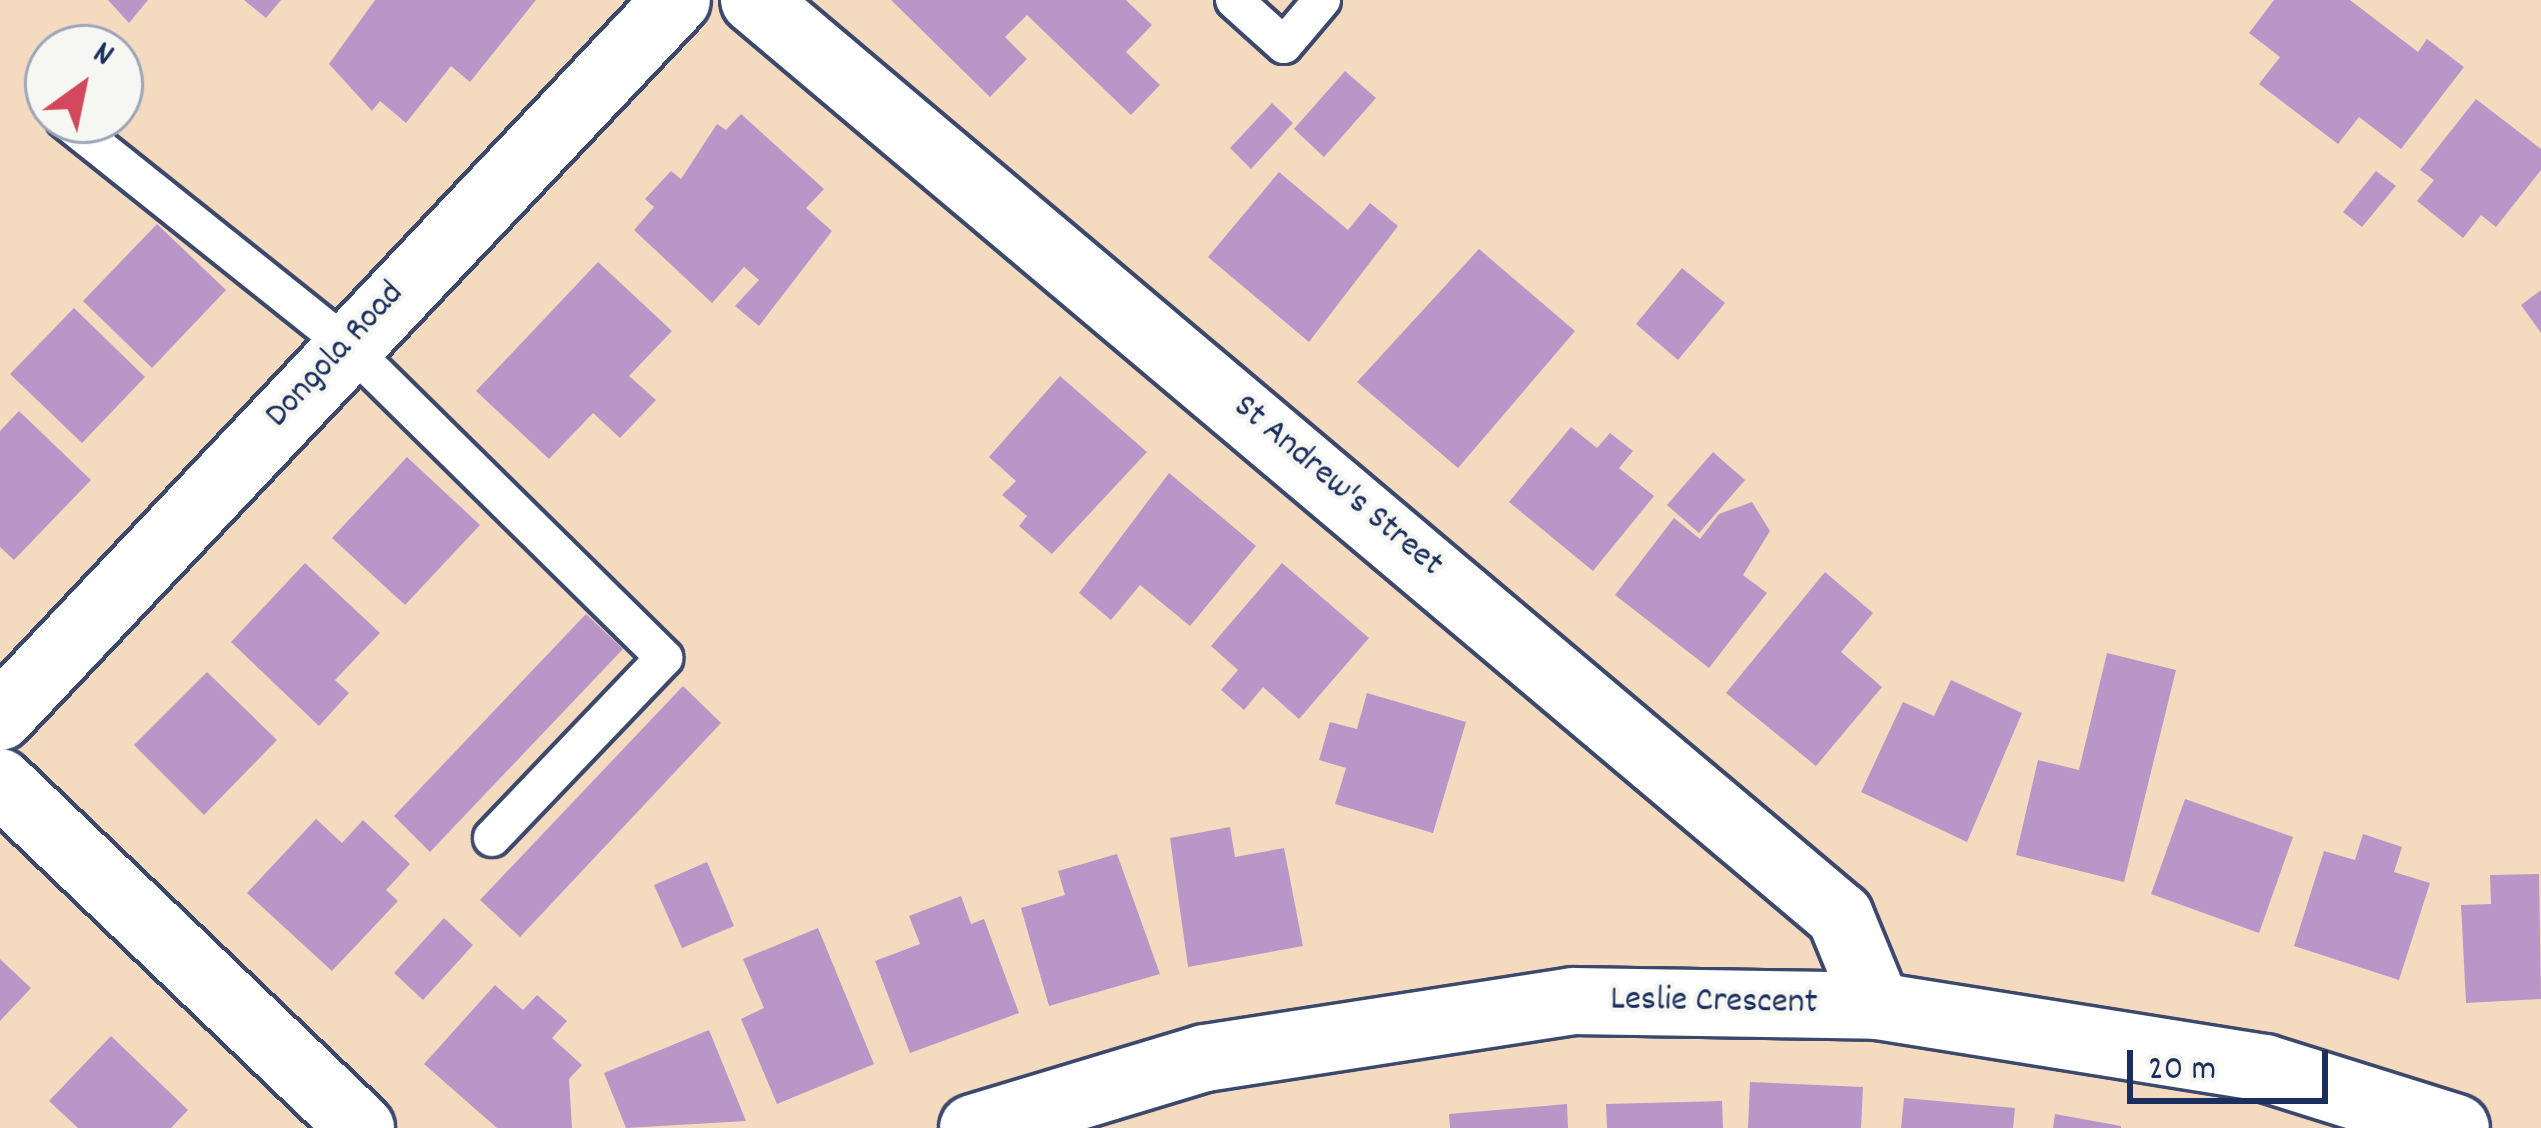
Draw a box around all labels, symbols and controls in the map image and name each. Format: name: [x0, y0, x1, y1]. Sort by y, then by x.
north arrow: [24, 24, 144, 144]
text: N: [83, 32, 122, 80]
street label: Dongola Road: [257, 274, 415, 438]
street label: St Andrew's Street: [1223, 387, 1451, 587]
street label: Leslie Crescent: [1610, 980, 1818, 1026]
scale bar: [2133, 1026, 2334, 1100]
text: 20 m: [2148, 1045, 2216, 1097]

